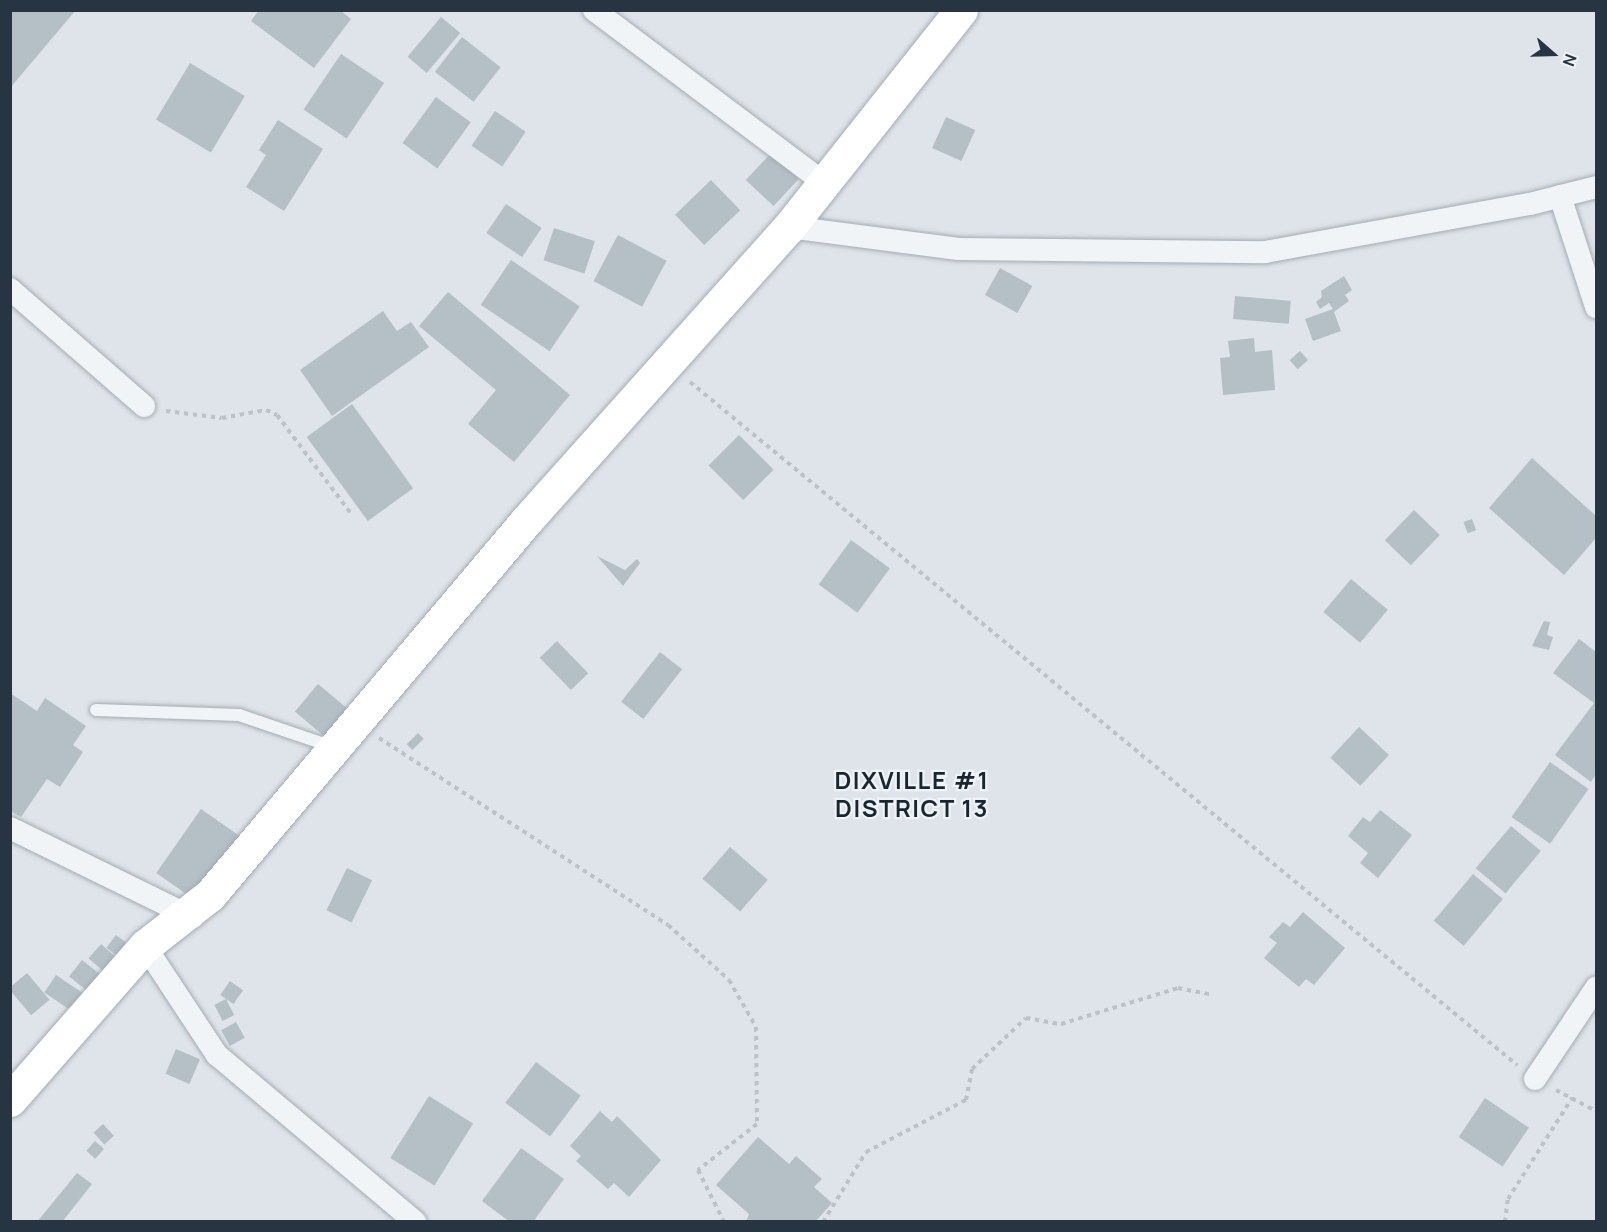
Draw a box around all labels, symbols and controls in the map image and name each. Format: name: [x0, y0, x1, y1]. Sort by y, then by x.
north arrow: [1523, 24, 1583, 84]
text: N: [1558, 51, 1582, 69]
district label: DIXVILLE #1 DISTRICT 13: [834, 766, 990, 822]

